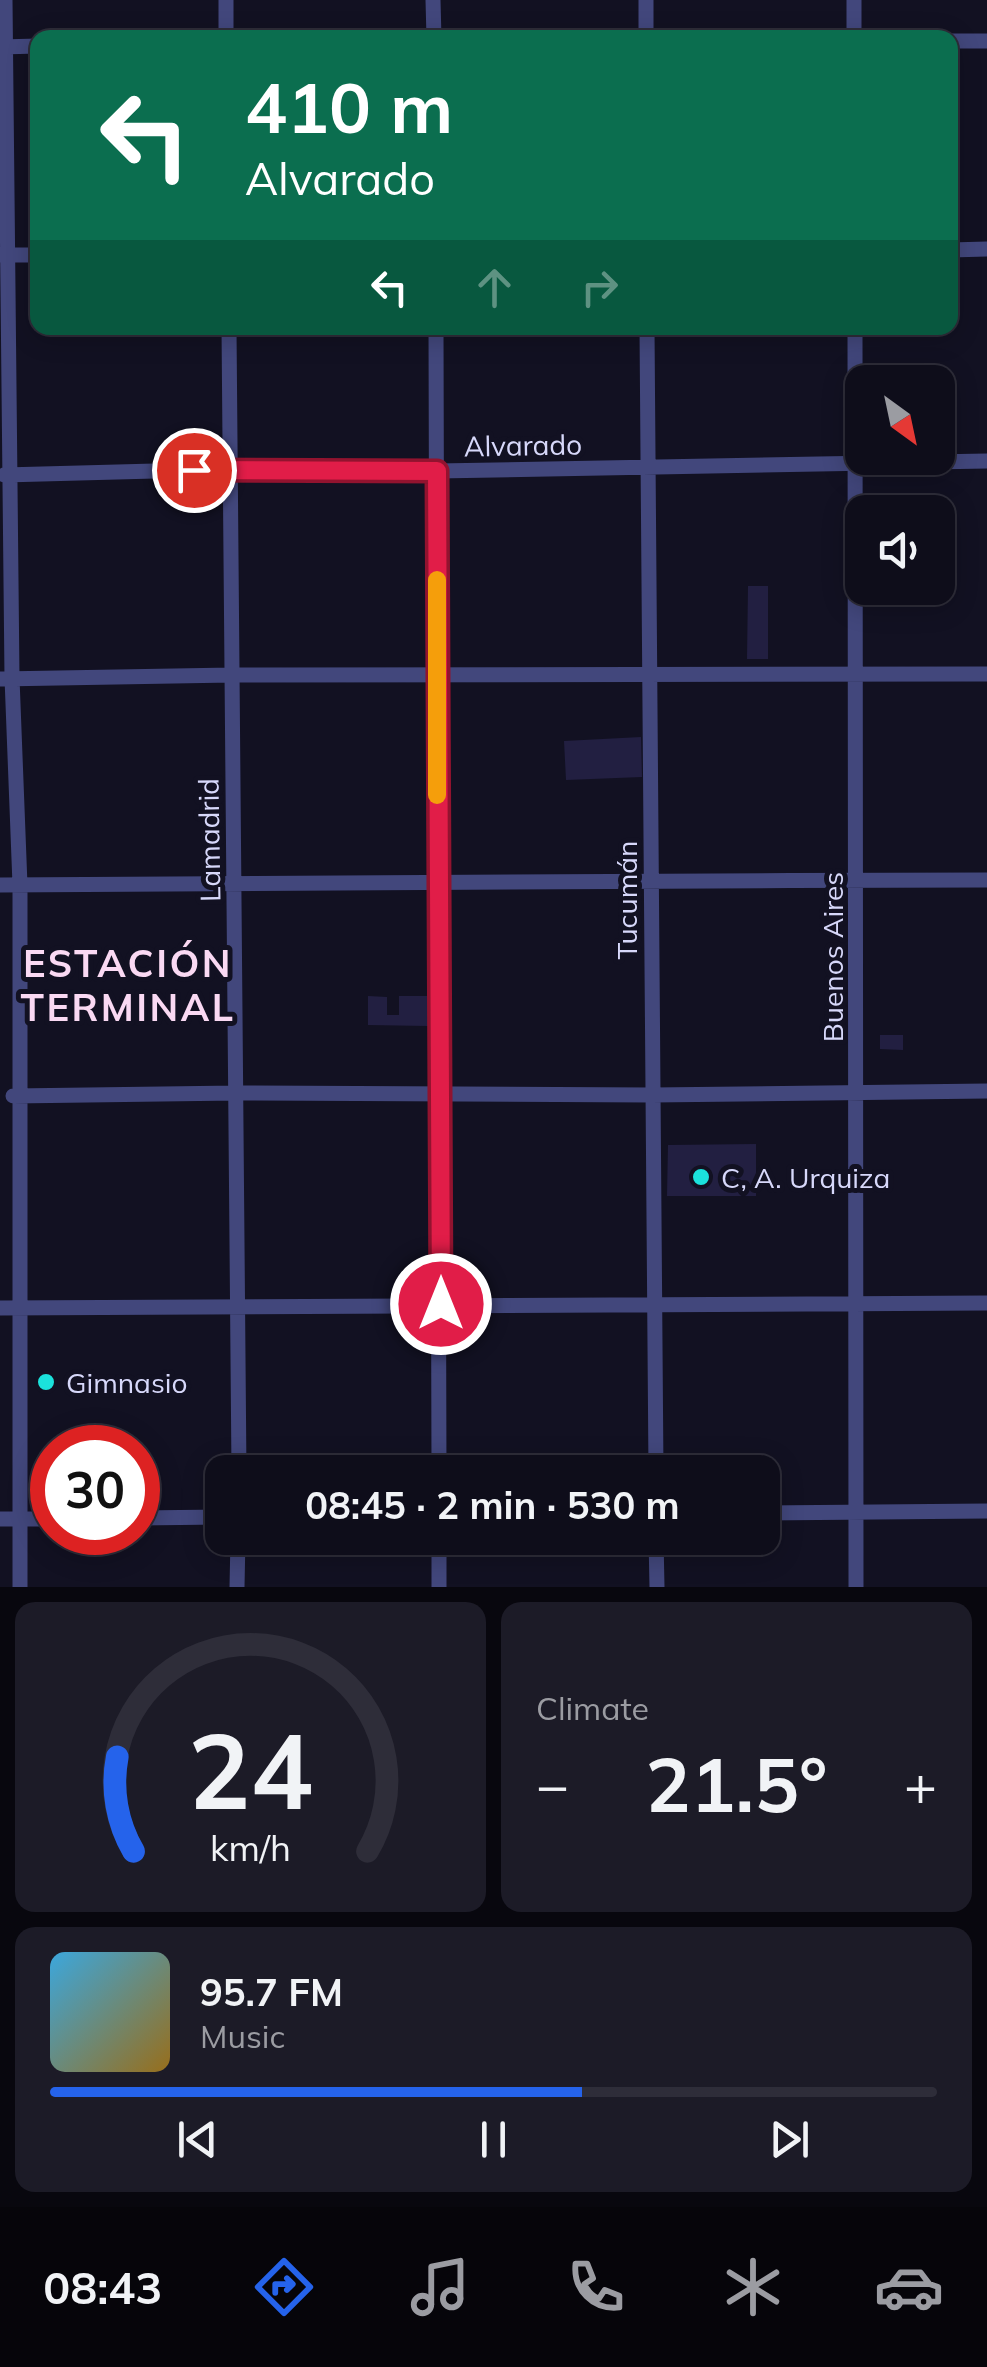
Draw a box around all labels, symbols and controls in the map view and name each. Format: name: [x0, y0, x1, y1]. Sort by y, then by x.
text: 410 m: [245, 63, 453, 151]
icon: left: [80, 70, 210, 200]
text: Alvarado: [245, 150, 435, 206]
icon: left: [362, 260, 417, 315]
icon: ahead: [467, 260, 522, 315]
icon: right: [572, 260, 627, 315]
north arrow: [845, 365, 955, 475]
map controls: [845, 365, 955, 605]
street label: Alvarado: [464, 426, 582, 464]
pin: [152, 428, 237, 513]
icon: arrive: [167, 443, 222, 498]
button: sound: [845, 495, 955, 605]
street label: Lamadrid: [190, 778, 228, 902]
street label: Tucumán: [609, 841, 644, 959]
street label: Buenos Aires: [815, 872, 850, 1042]
district label: ESTACIÓN TERMINAL: [20, 939, 236, 1031]
place label: C, A. Urquiza: [721, 1160, 890, 1195]
marker: C, A. Urquiza: [690, 1166, 712, 1188]
position arrow: [389, 1252, 493, 1356]
place label: Gimnasio: [66, 1365, 187, 1400]
marker: Gimnasio: [35, 1371, 57, 1393]
speed limit sign: 30: [30, 1425, 160, 1555]
text: 08:45 · 2 min · 530 m: [305, 1481, 680, 1529]
text: Climate: [536, 1688, 649, 1728]
text: 24: [188, 1704, 313, 1835]
text: 21.5°: [645, 1737, 828, 1831]
text: −: [536, 1750, 569, 1819]
text: +: [904, 1750, 937, 1819]
text: km/h: [210, 1825, 291, 1870]
text: 95.7 FM: [200, 1968, 343, 2016]
text: Music: [200, 2016, 285, 2056]
icon: previous: [170, 2112, 225, 2167]
icon: pause: [466, 2112, 521, 2167]
icon: next: [762, 2112, 817, 2167]
icon: directions: [249, 2252, 319, 2322]
icon: music: [405, 2252, 475, 2322]
icon: phone: [561, 2252, 631, 2322]
icon: climate: [718, 2252, 788, 2322]
icon: car: [874, 2252, 944, 2322]
text: 08:43: [43, 2259, 162, 2315]

